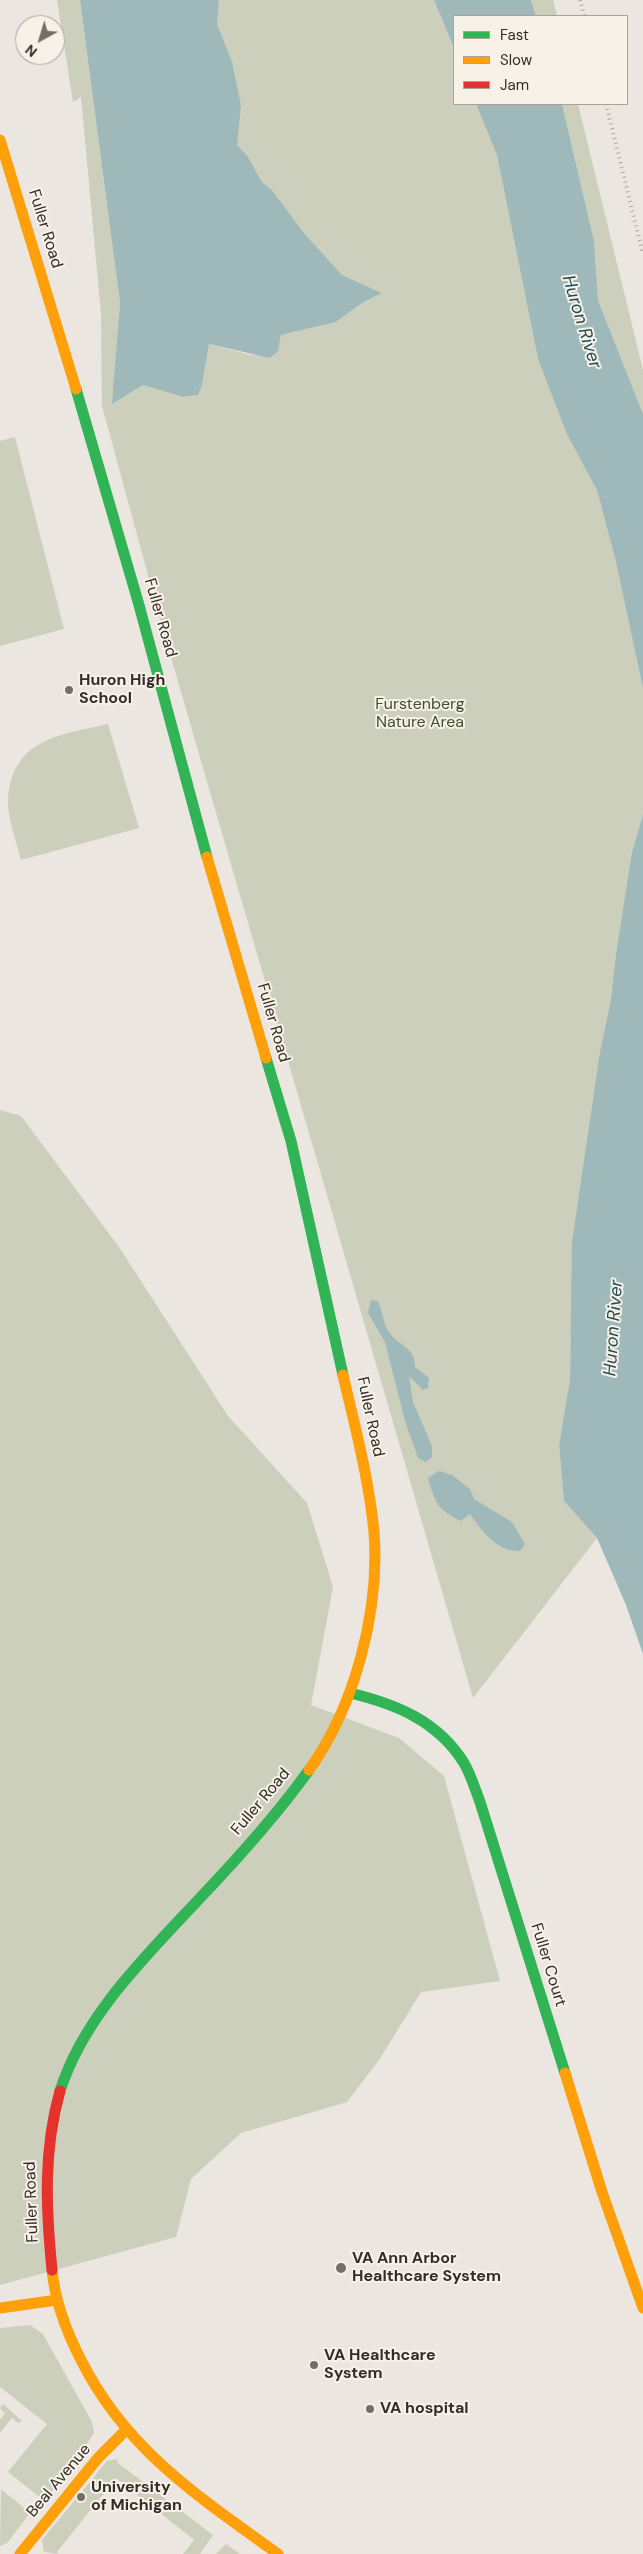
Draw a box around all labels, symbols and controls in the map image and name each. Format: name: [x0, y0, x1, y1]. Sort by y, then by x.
north arrow: [15, 15, 65, 65]
legend: [453, 15, 628, 105]
text: Fast: [500, 25, 529, 45]
text: N: [22, 41, 41, 61]
text: Slow: [500, 50, 532, 70]
text: Jam: [500, 75, 529, 95]
street label: Fuller Road: [24, 187, 66, 271]
water label: Huron River: [557, 273, 605, 371]
street label: Fuller Road: [140, 576, 180, 660]
place label: Huron High School: [79, 671, 165, 709]
marker: Huron High School: [63, 684, 75, 696]
park label: Furstenberg Nature Area: [375, 695, 465, 733]
street label: Fuller Road: [253, 981, 293, 1065]
water label: Huron River: [600, 1279, 628, 1377]
street label: Fuller Road: [352, 1375, 388, 1459]
street label: Fuller Road: [227, 1765, 295, 1839]
street label: Fuller Court: [526, 1921, 570, 2009]
street label: Fuller Road: [21, 2161, 43, 2243]
place label: VA Ann Arbor Healthcare System: [352, 2249, 501, 2287]
marker: VA Ann Arbor Healthcare System: [334, 2261, 348, 2275]
place label: VA Healthcare System: [324, 2346, 436, 2384]
marker: VA Healthcare System: [308, 2359, 320, 2371]
place label: VA hospital: [380, 2399, 469, 2419]
marker: VA hospital: [364, 2403, 376, 2415]
street label: Beal Avenue: [23, 2440, 95, 2522]
place label: University of Michigan: [91, 2478, 182, 2516]
marker: University of Michigan: [75, 2491, 87, 2503]

